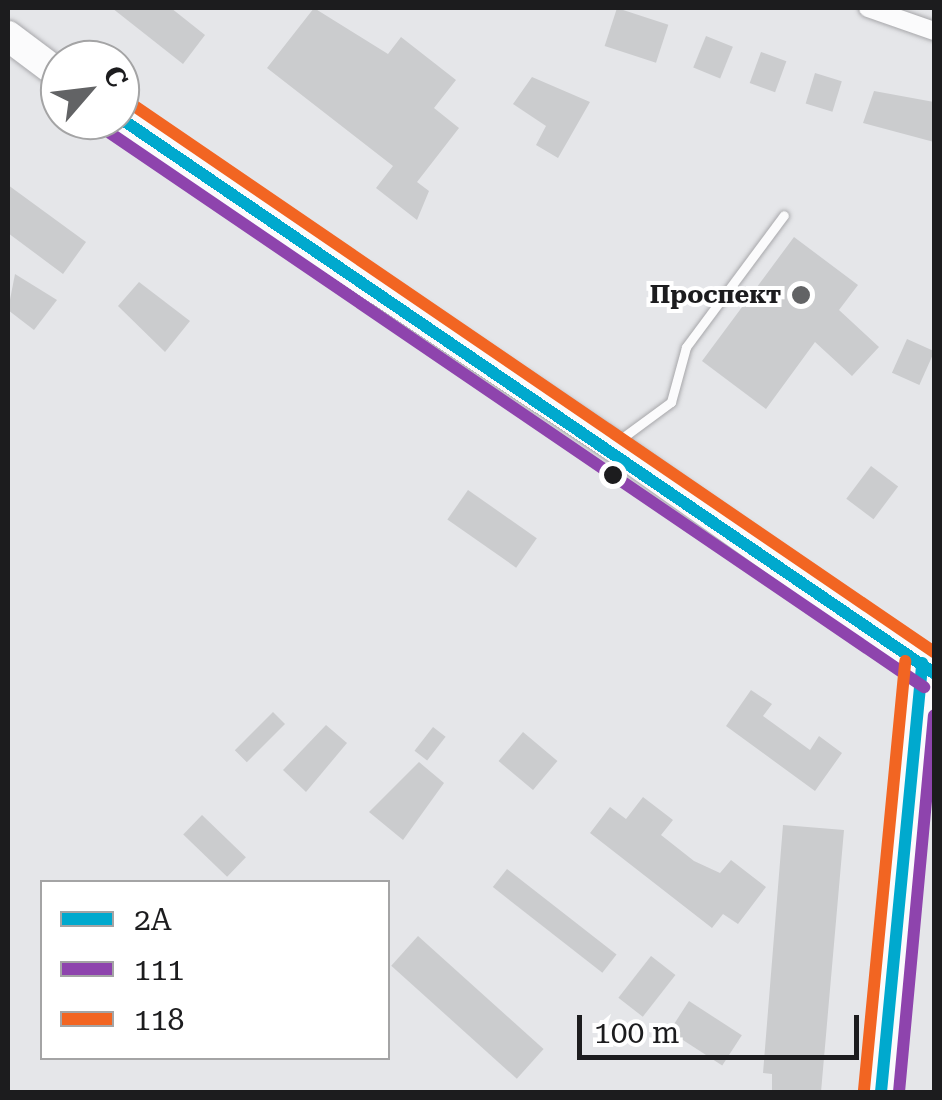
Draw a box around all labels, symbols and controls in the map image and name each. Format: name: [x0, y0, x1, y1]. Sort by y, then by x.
north arrow: [40, 40, 140, 140]
text: С: [96, 60, 134, 93]
place label: Проспект: [650, 280, 781, 310]
marker: Проспект: [790, 284, 812, 306]
unlabelled marker: [603, 465, 623, 485]
legend: [40, 880, 390, 1060]
text: 2А: [134, 902, 172, 937]
text: 111: [134, 952, 184, 987]
scale bar: [582, 995, 864, 1057]
text: 118: [134, 1002, 184, 1037]
text: 100 m: [594, 1015, 679, 1050]

